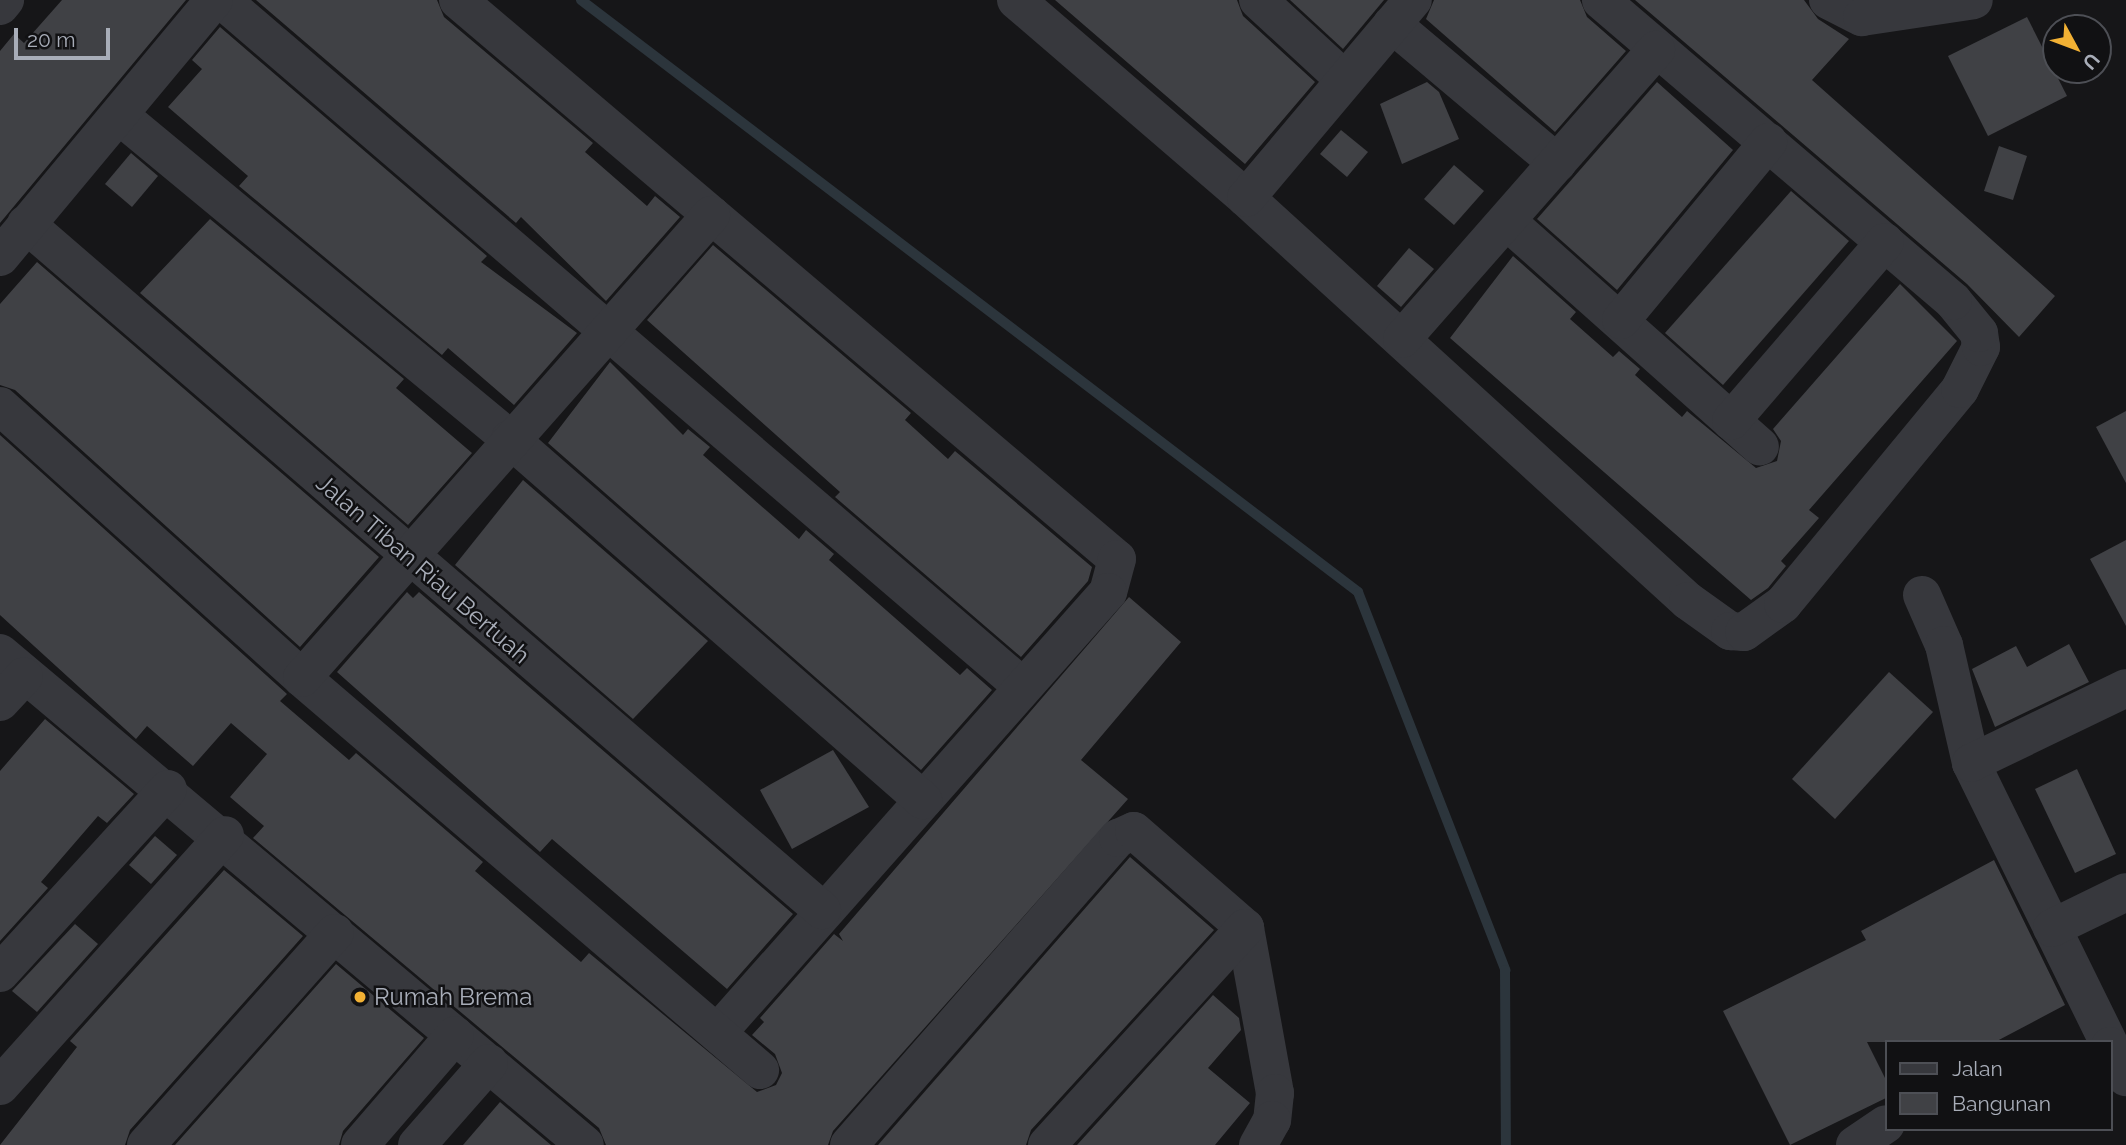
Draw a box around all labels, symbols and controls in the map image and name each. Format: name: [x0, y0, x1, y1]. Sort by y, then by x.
scale bar: [18, 14, 114, 58]
north arrow: [2042, 14, 2112, 84]
text: 20 m: [27, 27, 75, 52]
text: U: [2078, 49, 2104, 74]
street label: Jalan Tiban Riau Bertuah: [310, 468, 536, 670]
place label: Rumah Brema: [374, 983, 532, 1011]
marker: Rumah Brema: [352, 989, 368, 1005]
legend: [1884, 1040, 2112, 1131]
text: Jalan: [1952, 1056, 2003, 1081]
text: Bangunan: [1952, 1091, 2051, 1116]

